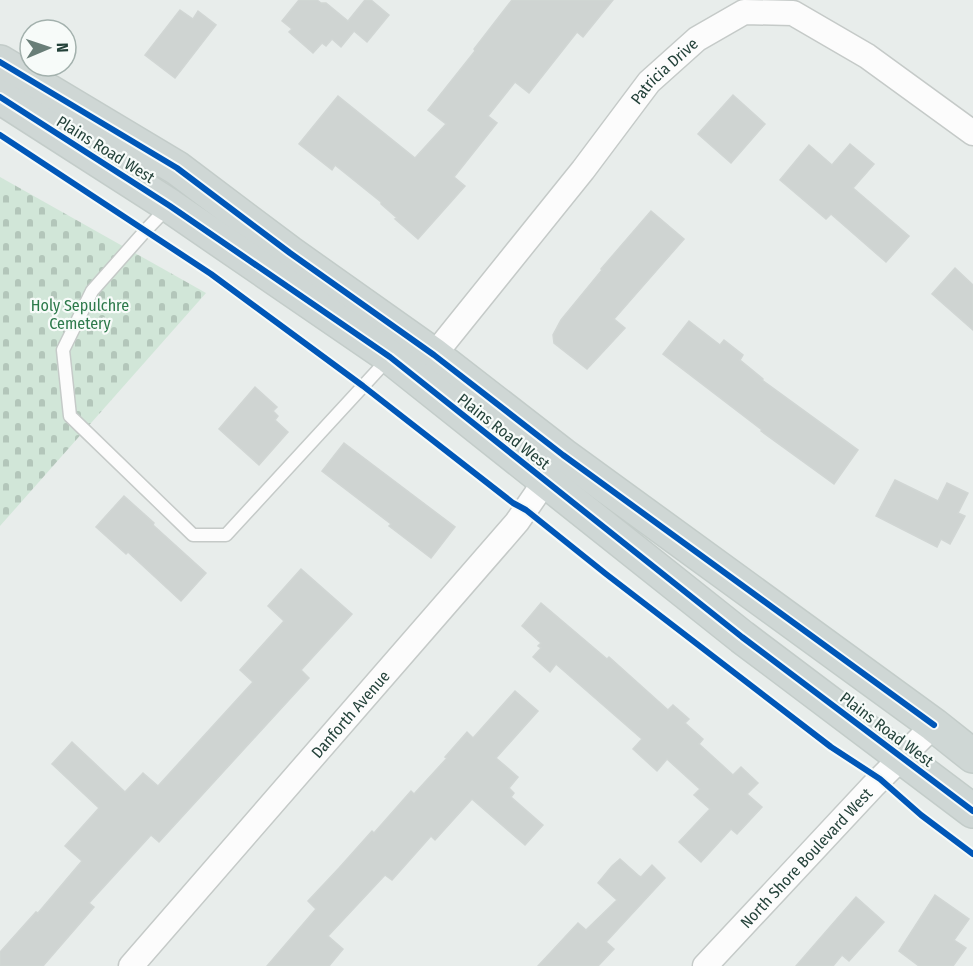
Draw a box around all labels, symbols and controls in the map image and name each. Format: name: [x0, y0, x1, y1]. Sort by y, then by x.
north arrow: [18, 18, 78, 78]
street label: Patricia Drive: [627, 34, 702, 108]
text: N: [53, 42, 72, 53]
street label: Plains Road West: [53, 112, 159, 188]
park label: Holy Sepulchre Cemetery: [31, 296, 129, 333]
street label: Plains Road West: [454, 389, 554, 474]
street label: Danforth Avenue: [307, 667, 394, 762]
street label: Plains Road West: [836, 688, 938, 771]
street label: North Shore Boulevard West: [736, 784, 877, 932]

